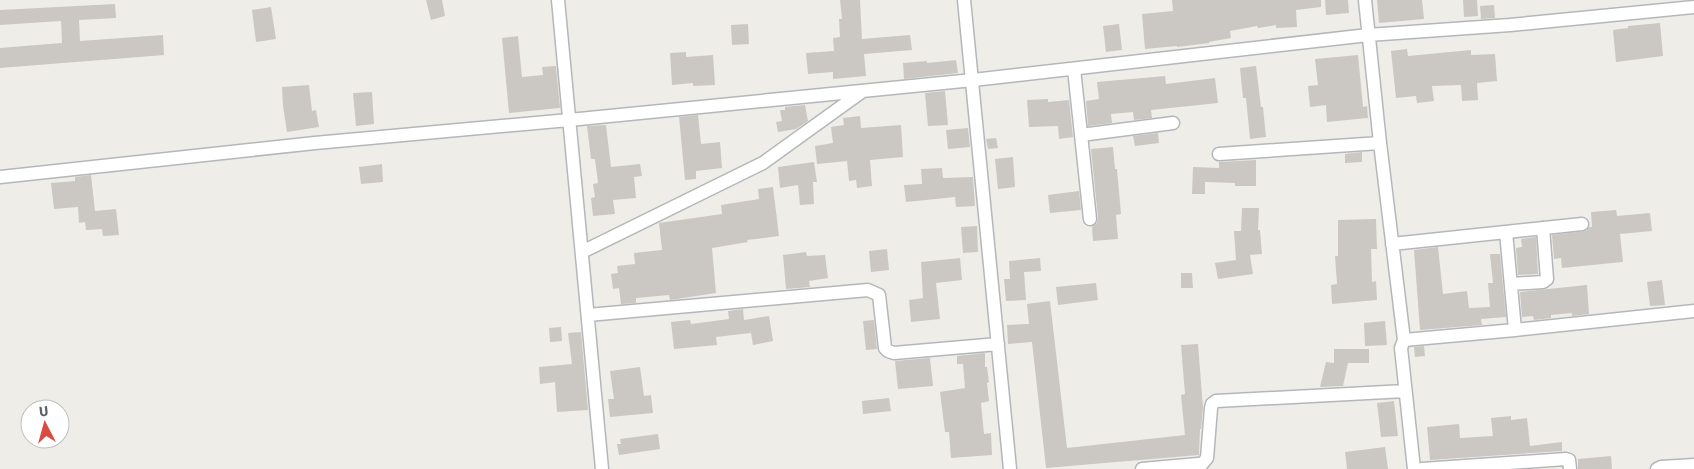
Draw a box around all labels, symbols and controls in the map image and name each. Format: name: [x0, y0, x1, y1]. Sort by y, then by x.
north arrow: [20, 399, 70, 449]
text: U: [38, 403, 49, 421]

